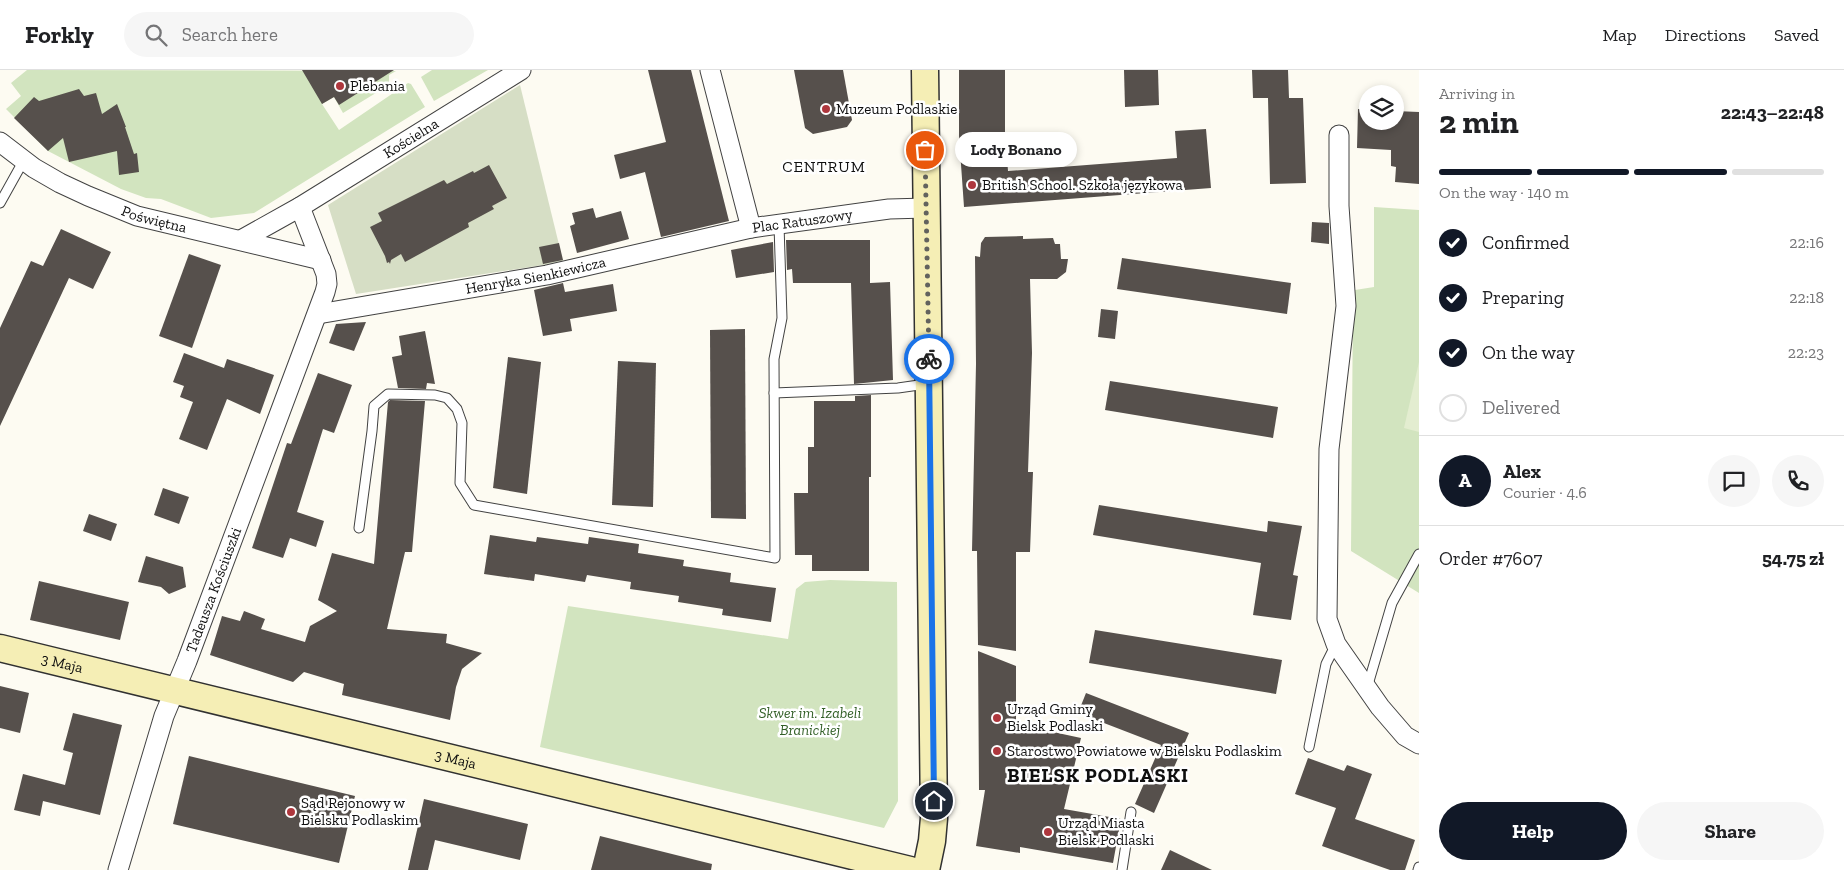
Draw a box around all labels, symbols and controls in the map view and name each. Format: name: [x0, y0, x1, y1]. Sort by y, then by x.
search box: [124, 12, 474, 57]
text: Forkly: [25, 20, 94, 49]
icon: search: [142, 21, 170, 49]
text: Search here: [182, 23, 278, 46]
text: Map: [1602, 24, 1637, 46]
text: Directions: [1665, 24, 1746, 46]
text: Saved: [1774, 24, 1819, 46]
place label: Plebania: [350, 77, 405, 95]
marker: Plebania: [334, 80, 346, 92]
text: Arriving in: [1439, 84, 1515, 103]
map controls: [1359, 85, 1404, 130]
button: layers: [1359, 85, 1404, 130]
place label: Muzeum Podlaskie: [836, 100, 957, 118]
text: 22:43–22:48: [1721, 101, 1824, 124]
marker: Muzeum Podlaskie: [820, 103, 832, 115]
text: 2 min: [1439, 103, 1519, 141]
street label: Kościelna: [380, 114, 442, 162]
pin: [904, 129, 946, 171]
callout: Lody Bonano: [955, 132, 1078, 168]
icon: bag: [911, 136, 939, 164]
text: Lody Bonano: [970, 140, 1062, 159]
district label: CENTRUM: [782, 157, 866, 176]
place label: British School. Szkoła językowa: [982, 176, 1183, 194]
marker: British School. Szkoła językowa: [966, 179, 978, 191]
text: On the way · 140 m: [1439, 183, 1569, 202]
street label: Poświętna: [119, 202, 188, 237]
street label: Plac Ratuszowy: [751, 205, 854, 237]
icon: check: [1439, 229, 1467, 257]
text: Confirmed: [1482, 231, 1569, 254]
text: 22:16: [1789, 233, 1824, 252]
street label: Henryka Sienkiewicza: [464, 253, 607, 298]
icon: check: [1439, 284, 1467, 312]
text: Preparing: [1482, 286, 1564, 309]
text: 22:18: [1789, 288, 1824, 307]
courier: [904, 334, 954, 384]
icon: check: [1439, 339, 1467, 367]
text: On the way: [1482, 341, 1575, 364]
text: 22:23: [1788, 343, 1824, 362]
icon: bike: [915, 345, 943, 373]
text: Delivered: [1482, 396, 1560, 419]
button: chat: [1708, 455, 1760, 507]
button: phone: [1772, 455, 1824, 507]
text: Alex: [1503, 460, 1541, 483]
text: A: [1458, 469, 1472, 492]
text: Courier · 4.6: [1503, 483, 1587, 502]
street label: Tadeusza Kościuszki: [182, 525, 245, 655]
text: Order #7607: [1439, 547, 1542, 570]
text: 54.75 zł: [1762, 547, 1824, 570]
street label: 3 Maja: [40, 649, 85, 677]
place label: Urząd Gminy Bielsk Podlaski: [1007, 700, 1103, 735]
park label: Skwer im. Izabeli Branickiej: [759, 704, 861, 739]
marker: Urząd Gminy Bielsk Podlaski: [991, 712, 1003, 724]
place label: Starostwo Powiatowe w Bielsku Podlaskim: [1007, 742, 1282, 760]
street label: 3 Maja: [433, 745, 478, 773]
marker: Starostwo Powiatowe w Bielsku Podlaskim: [991, 745, 1003, 757]
district label: BIELSK PODLASKI: [1007, 763, 1189, 787]
pin: [913, 780, 955, 822]
icon: home: [920, 787, 948, 815]
place label: Sąd Rejonowy w Bielsku Podlaskim: [301, 794, 419, 829]
button: Help: [1439, 802, 1627, 860]
button: Share: [1637, 802, 1824, 860]
marker: Sąd Rejonowy w Bielsku Podlaskim: [285, 806, 297, 818]
place label: Urząd Miasta Bielsk Podlaski: [1058, 814, 1154, 849]
marker: Urząd Miasta Bielsk Podlaski: [1042, 826, 1054, 838]

